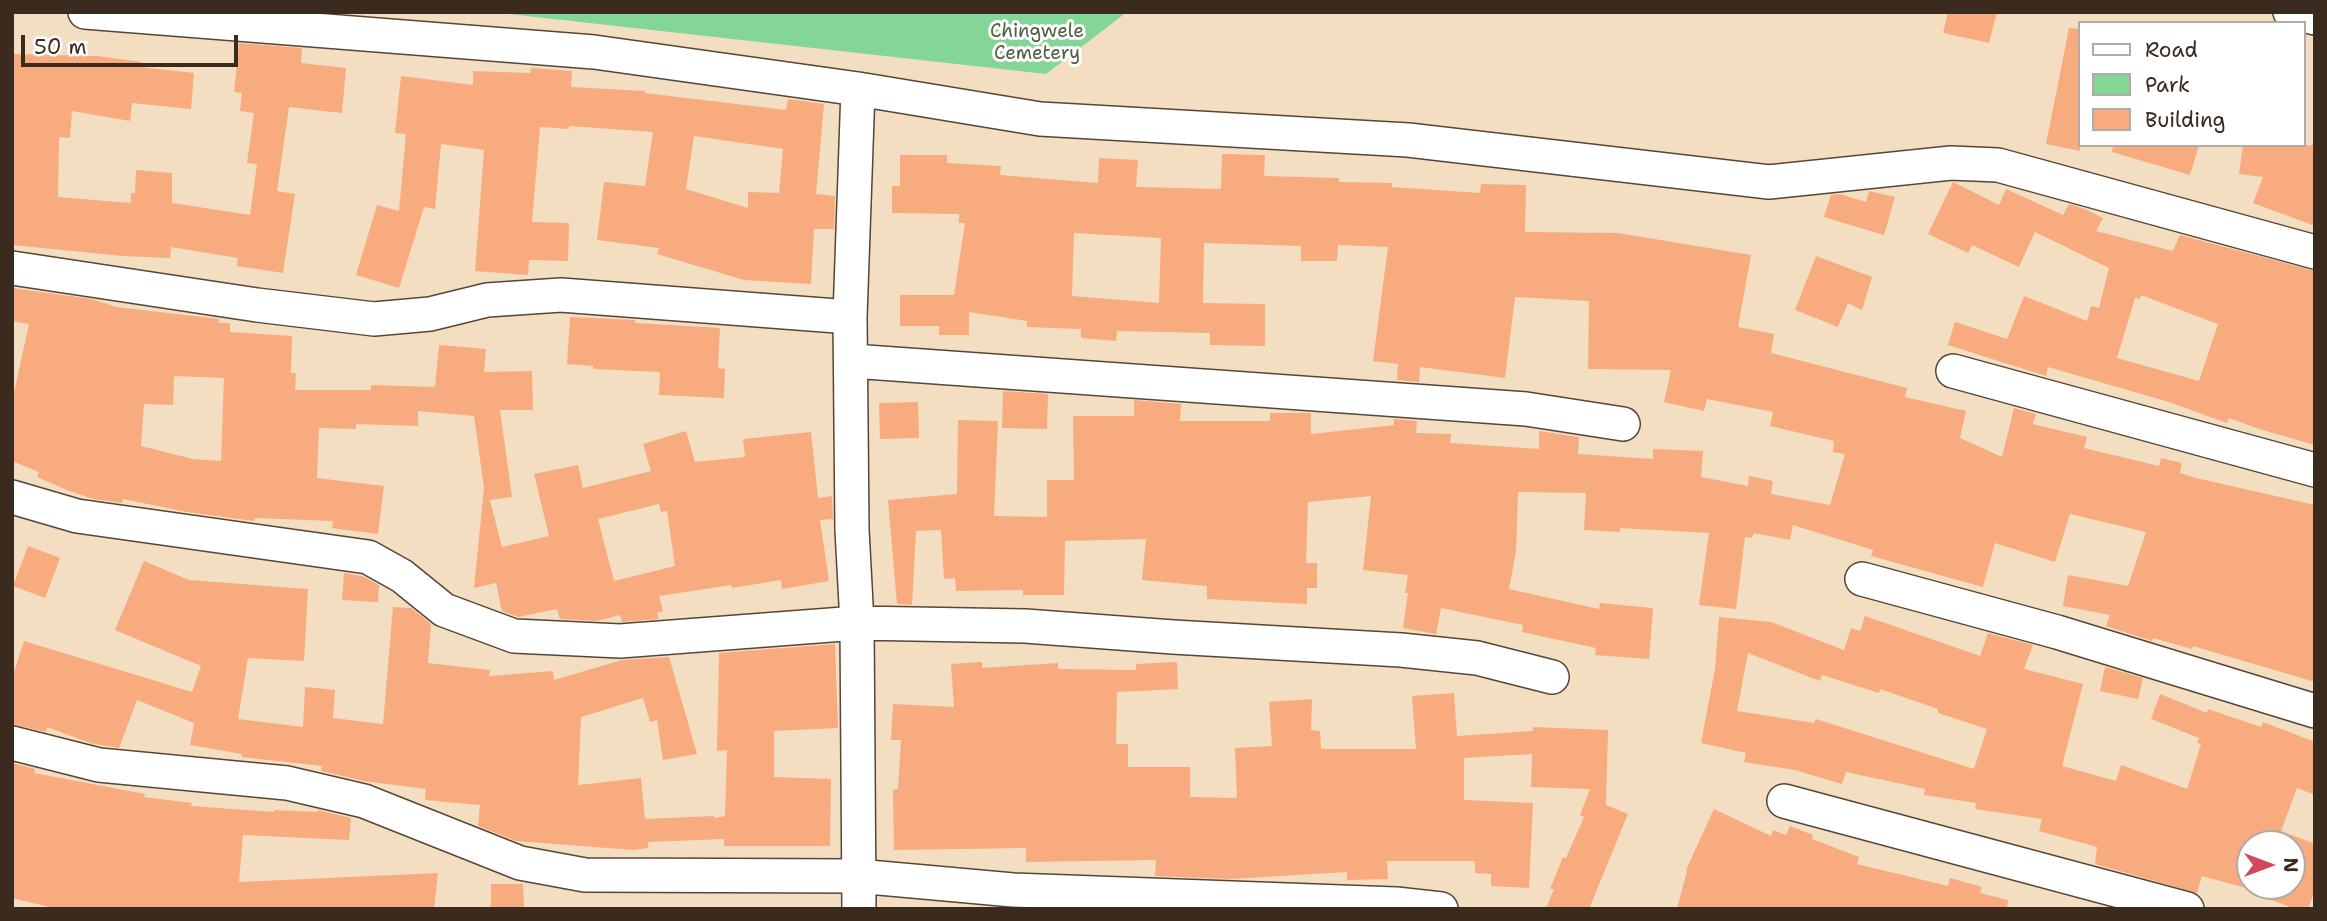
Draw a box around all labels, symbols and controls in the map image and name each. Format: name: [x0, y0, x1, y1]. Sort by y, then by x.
scale bar: [24, 21, 242, 65]
park label: Chingwele Cemetery: [990, 21, 1084, 65]
legend: [2078, 21, 2306, 147]
text: 50 m: [34, 33, 87, 61]
text: Road: [2145, 36, 2198, 64]
text: Park: [2145, 71, 2190, 99]
text: Building: [2145, 106, 2225, 134]
north arrow: [2236, 830, 2306, 900]
text: N: [2278, 857, 2303, 873]

